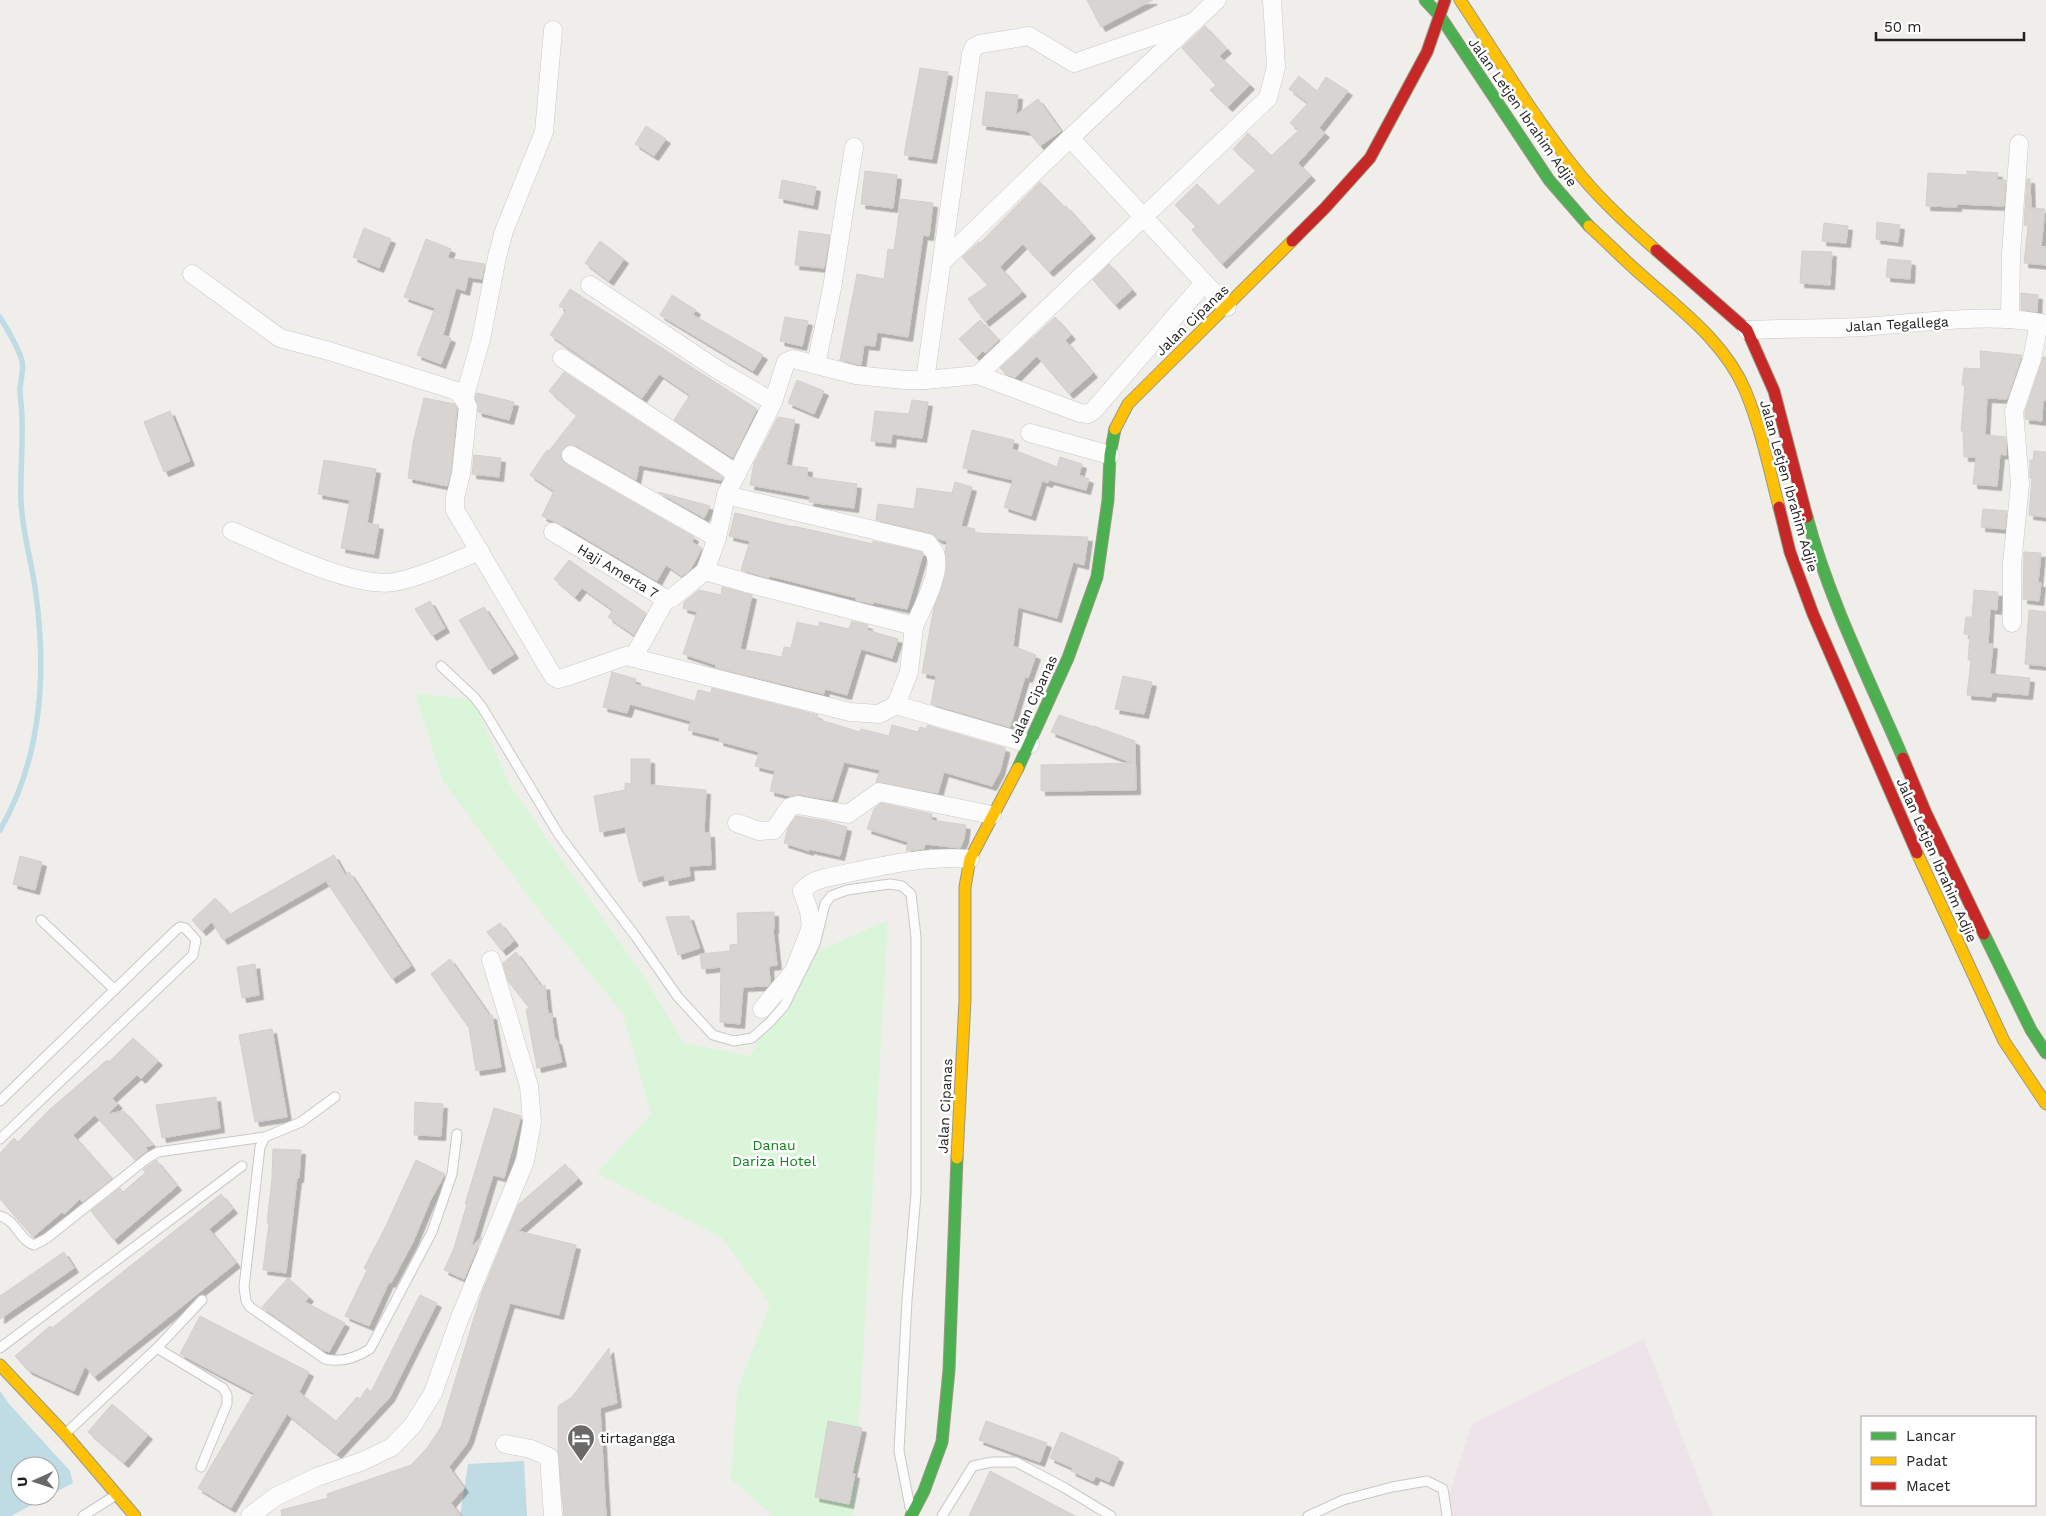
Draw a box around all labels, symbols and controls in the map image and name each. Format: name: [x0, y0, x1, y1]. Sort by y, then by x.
scale bar: [1876, 10, 2024, 42]
text: 50 m: [1884, 18, 1921, 36]
street label: Jalan Letjen Ibrahim Adjie: [1465, 34, 1581, 190]
street label: Jalan Cipanas: [1152, 281, 1232, 359]
street label: Jalan Tegallega: [1845, 313, 1949, 335]
street label: Jalan Letjen Ibrahim Adjie: [1757, 398, 1821, 574]
street label: Haji Amerta 7: [575, 541, 661, 601]
street label: Jalan Cipanas: [1006, 652, 1060, 746]
street label: Jalan Letjen Ibrahim Adjie: [1893, 775, 1981, 945]
street label: Jalan Cipanas: [935, 1058, 955, 1154]
park label: Danau Dariza Hotel: [732, 1137, 817, 1169]
legend: [1861, 1416, 2036, 1506]
hotel icon: tirtagangga: [566, 1423, 596, 1462]
text: Lancar: [1906, 1427, 1956, 1445]
place label: tirtagangga: [600, 1430, 676, 1446]
text: Padat: [1906, 1452, 1948, 1470]
north arrow: [10, 1456, 60, 1506]
text: U: [14, 1476, 30, 1487]
text: Macet: [1906, 1477, 1951, 1495]

